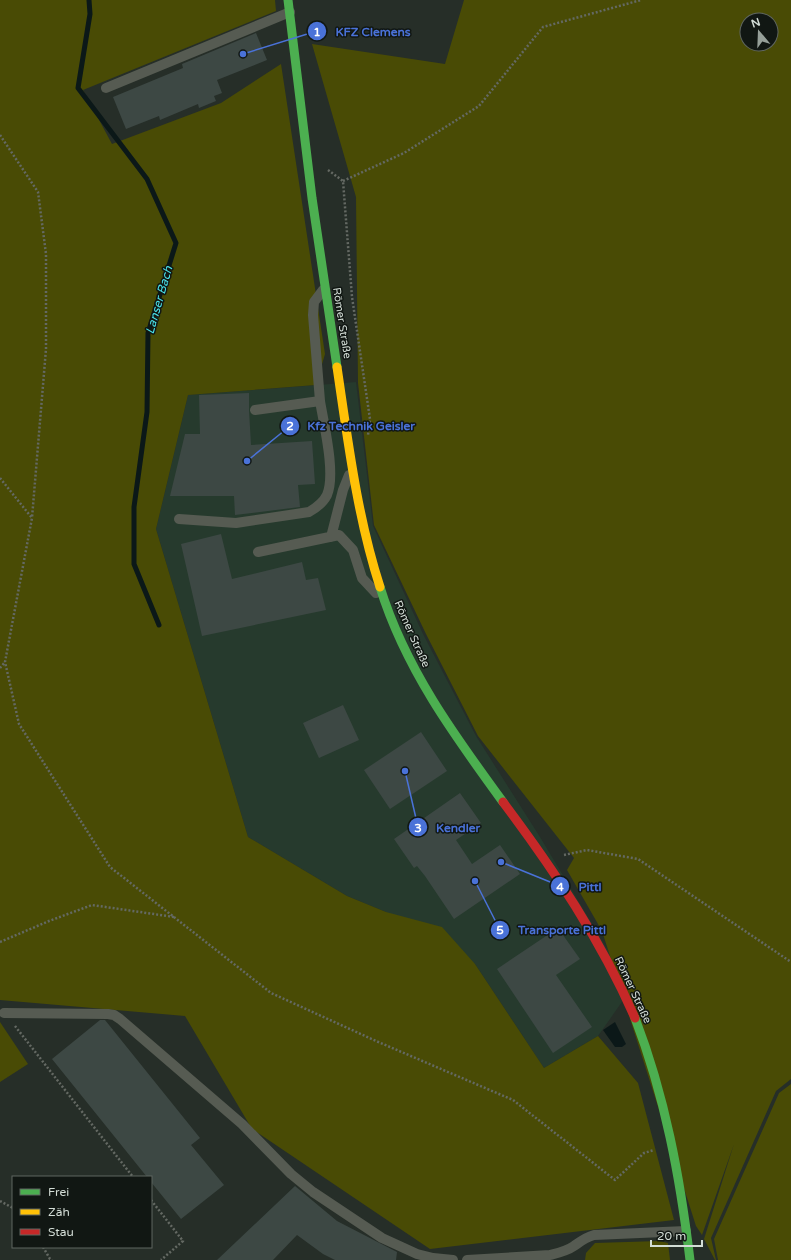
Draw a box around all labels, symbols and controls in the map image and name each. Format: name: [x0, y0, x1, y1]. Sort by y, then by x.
north arrow: [739, 12, 779, 52]
text: N: [750, 15, 762, 31]
callout: KFZ Clemens: [307, 19, 419, 43]
text: 1: [313, 25, 321, 39]
text: KFZ Clemens: [335, 25, 411, 39]
water label: Lanser Bach: [143, 264, 176, 336]
street label: Römer Straße: [330, 286, 354, 360]
callout: Kfz Technik Geisler: [280, 414, 423, 438]
text: 2: [286, 419, 294, 433]
text: Kfz Technik Geisler: [307, 419, 415, 433]
street label: Römer Straße: [391, 598, 433, 670]
callout: Kendler: [408, 815, 488, 839]
text: 3: [414, 821, 422, 835]
text: Kendler: [436, 821, 480, 835]
callout: Pittl: [550, 874, 609, 898]
text: 4: [556, 880, 564, 894]
text: Pittl: [578, 880, 602, 894]
callout: Transporte Pittl: [490, 918, 614, 942]
text: 5: [496, 923, 504, 937]
text: Transporte Pittl: [517, 923, 606, 938]
street label: Römer Straße: [612, 955, 654, 1025]
legend: [12, 1176, 152, 1248]
text: Frei: [48, 1185, 69, 1199]
text: Zäh: [48, 1205, 70, 1219]
scale bar: [651, 1222, 702, 1248]
text: Stau: [48, 1225, 74, 1239]
text: 20 m: [657, 1229, 686, 1243]

